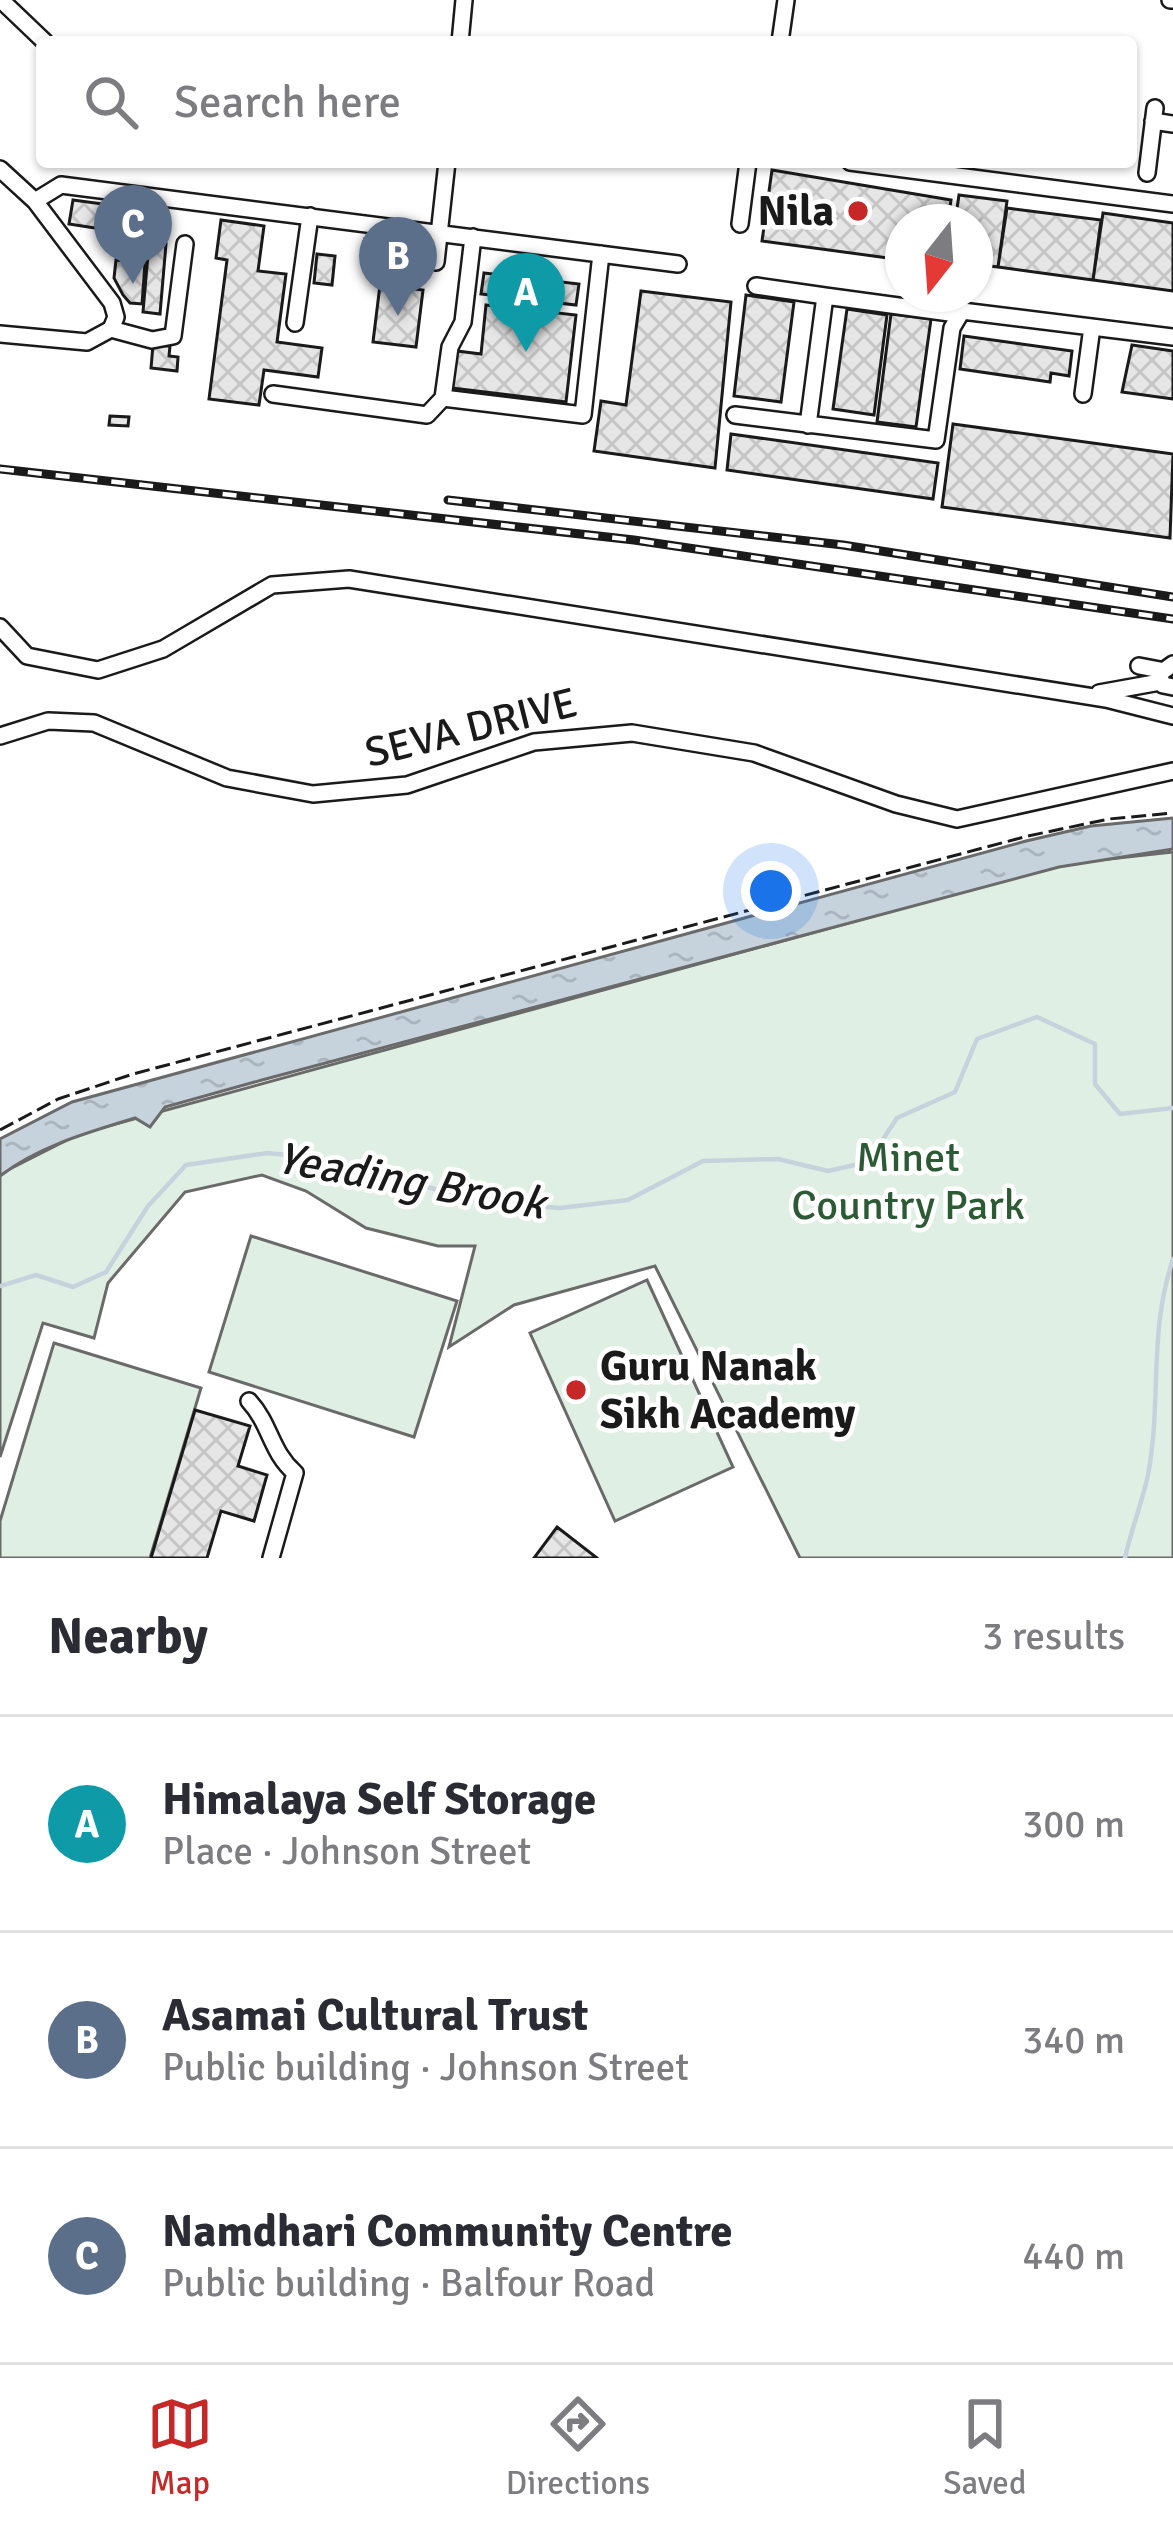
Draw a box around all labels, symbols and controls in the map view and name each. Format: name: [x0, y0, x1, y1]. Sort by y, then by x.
search box: [36, 36, 1137, 168]
icon: search: [78, 69, 144, 135]
text: Search here: [174, 75, 401, 130]
pin: C: [94, 185, 172, 284]
place label: Nila: [757, 186, 834, 237]
marker: Nila: [845, 198, 871, 224]
north arrow: [885, 204, 993, 312]
pin: B: [359, 217, 437, 316]
pin: A: [487, 253, 565, 352]
street label: SEVA DRIVE: [360, 677, 582, 779]
your location: [741, 861, 801, 921]
water label: Yeading Brook: [273, 1130, 553, 1232]
park label: Minet Country Park: [791, 1132, 1025, 1231]
place label: Guru Nanak Sikh Academy: [600, 1341, 856, 1440]
marker: Guru Nanak Sikh Academy: [563, 1377, 589, 1403]
text: Nearby: [48, 1605, 208, 1668]
text: 3 results: [982, 1612, 1125, 1660]
text: Himalaya Self Storage: [162, 1772, 596, 1827]
text: A: [75, 1800, 99, 1848]
text: 300 m: [1022, 1800, 1125, 1848]
text: Place · Johnson Street: [162, 1827, 531, 1875]
text: Asamai Cultural Trust: [162, 1988, 588, 2043]
text: B: [75, 2016, 99, 2064]
text: 340 m: [1022, 2016, 1125, 2064]
text: Public building · Johnson Street: [162, 2043, 689, 2091]
text: Namdhari Community Centre: [162, 2204, 733, 2259]
text: C: [75, 2232, 99, 2280]
text: 440 m: [1022, 2232, 1125, 2280]
text: Public building · Balfour Road: [162, 2259, 655, 2307]
tab: Map: [147, 2391, 213, 2504]
tab: Directions: [506, 2391, 650, 2504]
tab: Saved: [943, 2391, 1026, 2504]

